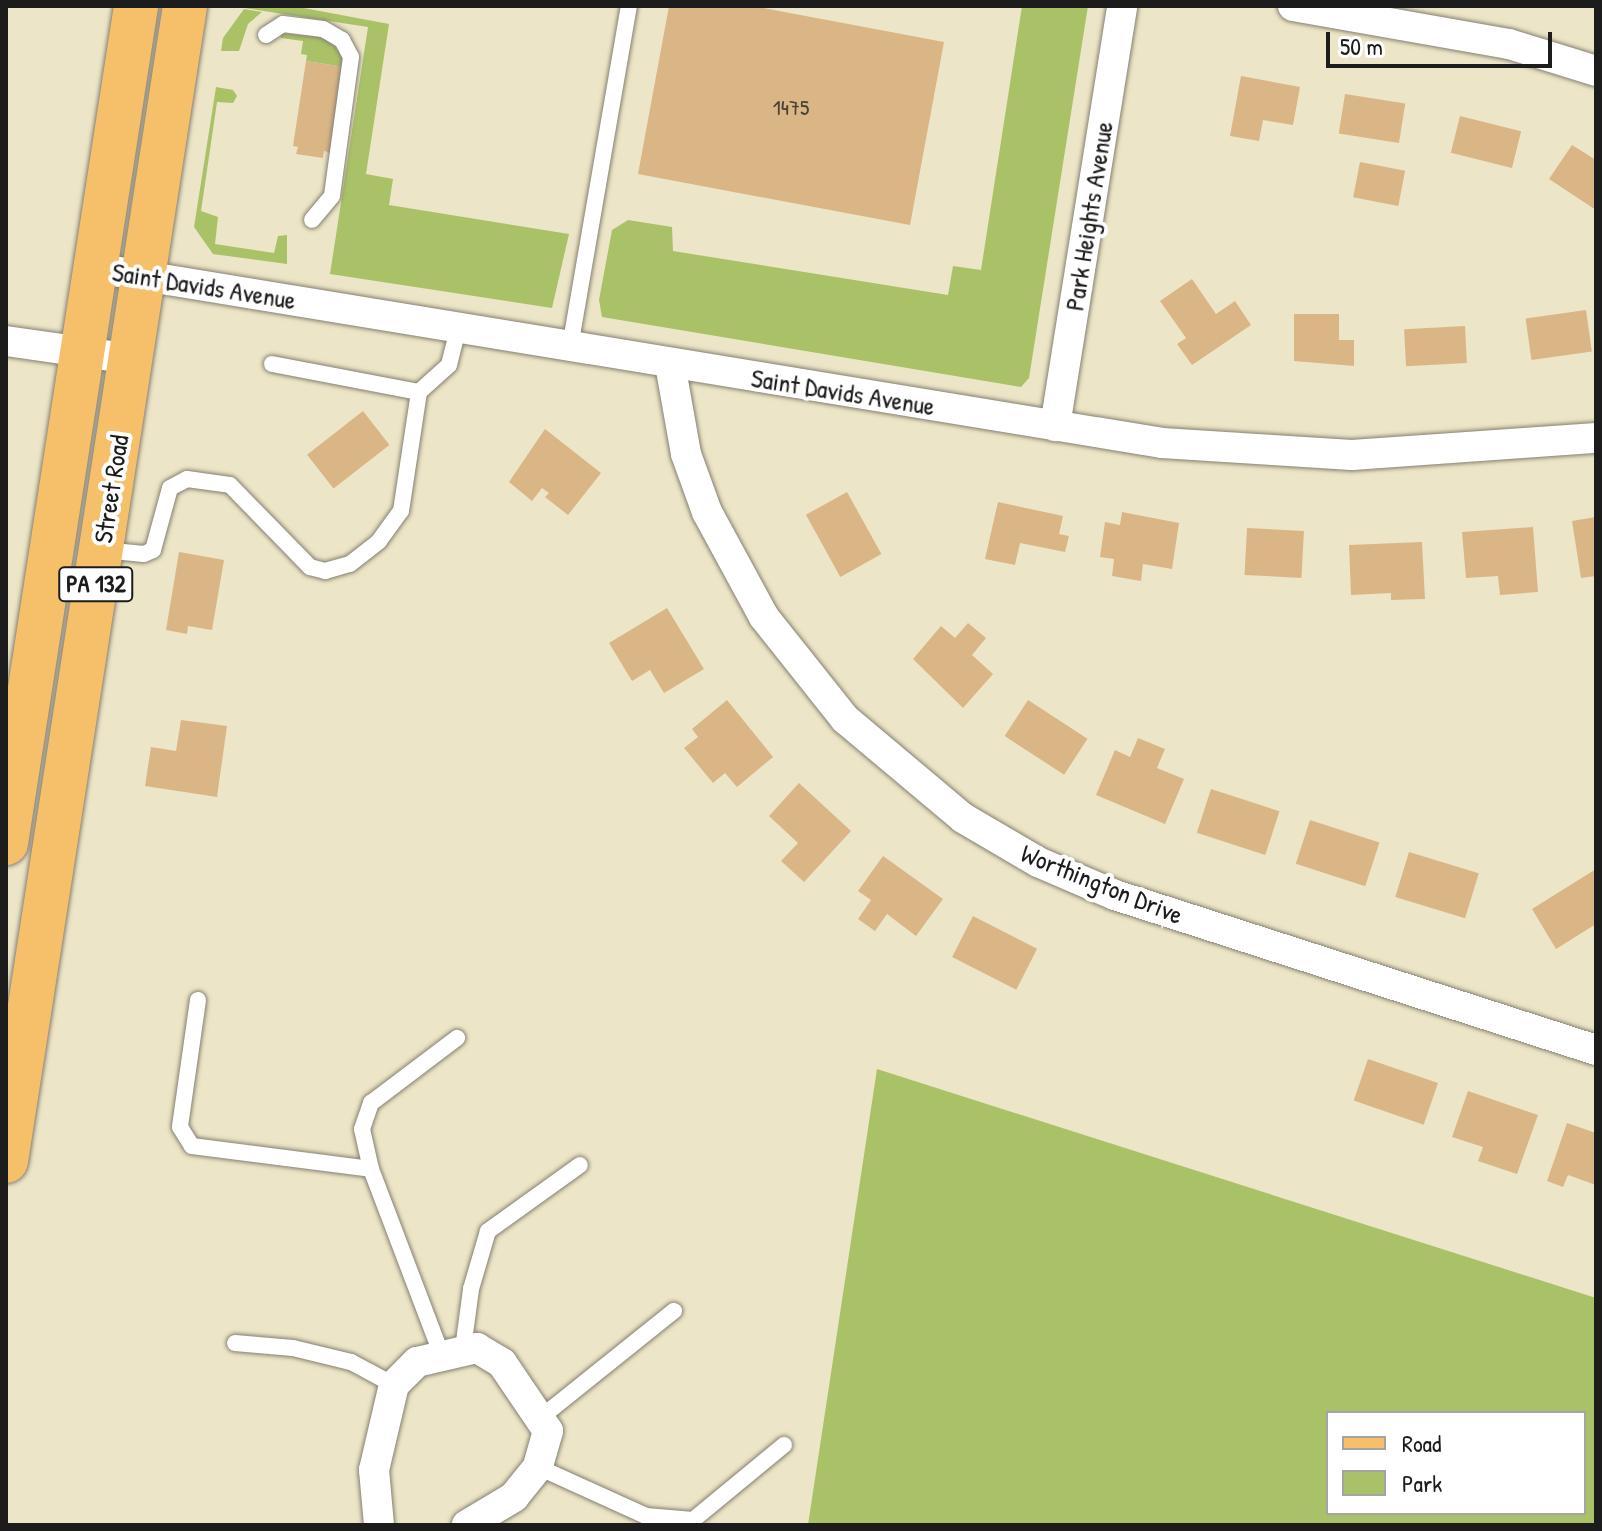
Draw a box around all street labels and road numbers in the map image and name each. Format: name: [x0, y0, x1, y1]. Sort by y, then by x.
street label: Park Heights Avenue: [1059, 119, 1119, 313]
street label: Saint Davids Avenue: [110, 256, 298, 316]
street label: Saint Davids Avenue: [749, 362, 937, 422]
street label: Street Road: [87, 433, 135, 545]
road number: PA 132: [58, 564, 134, 604]
street label: Worthington Drive: [1017, 837, 1187, 931]

